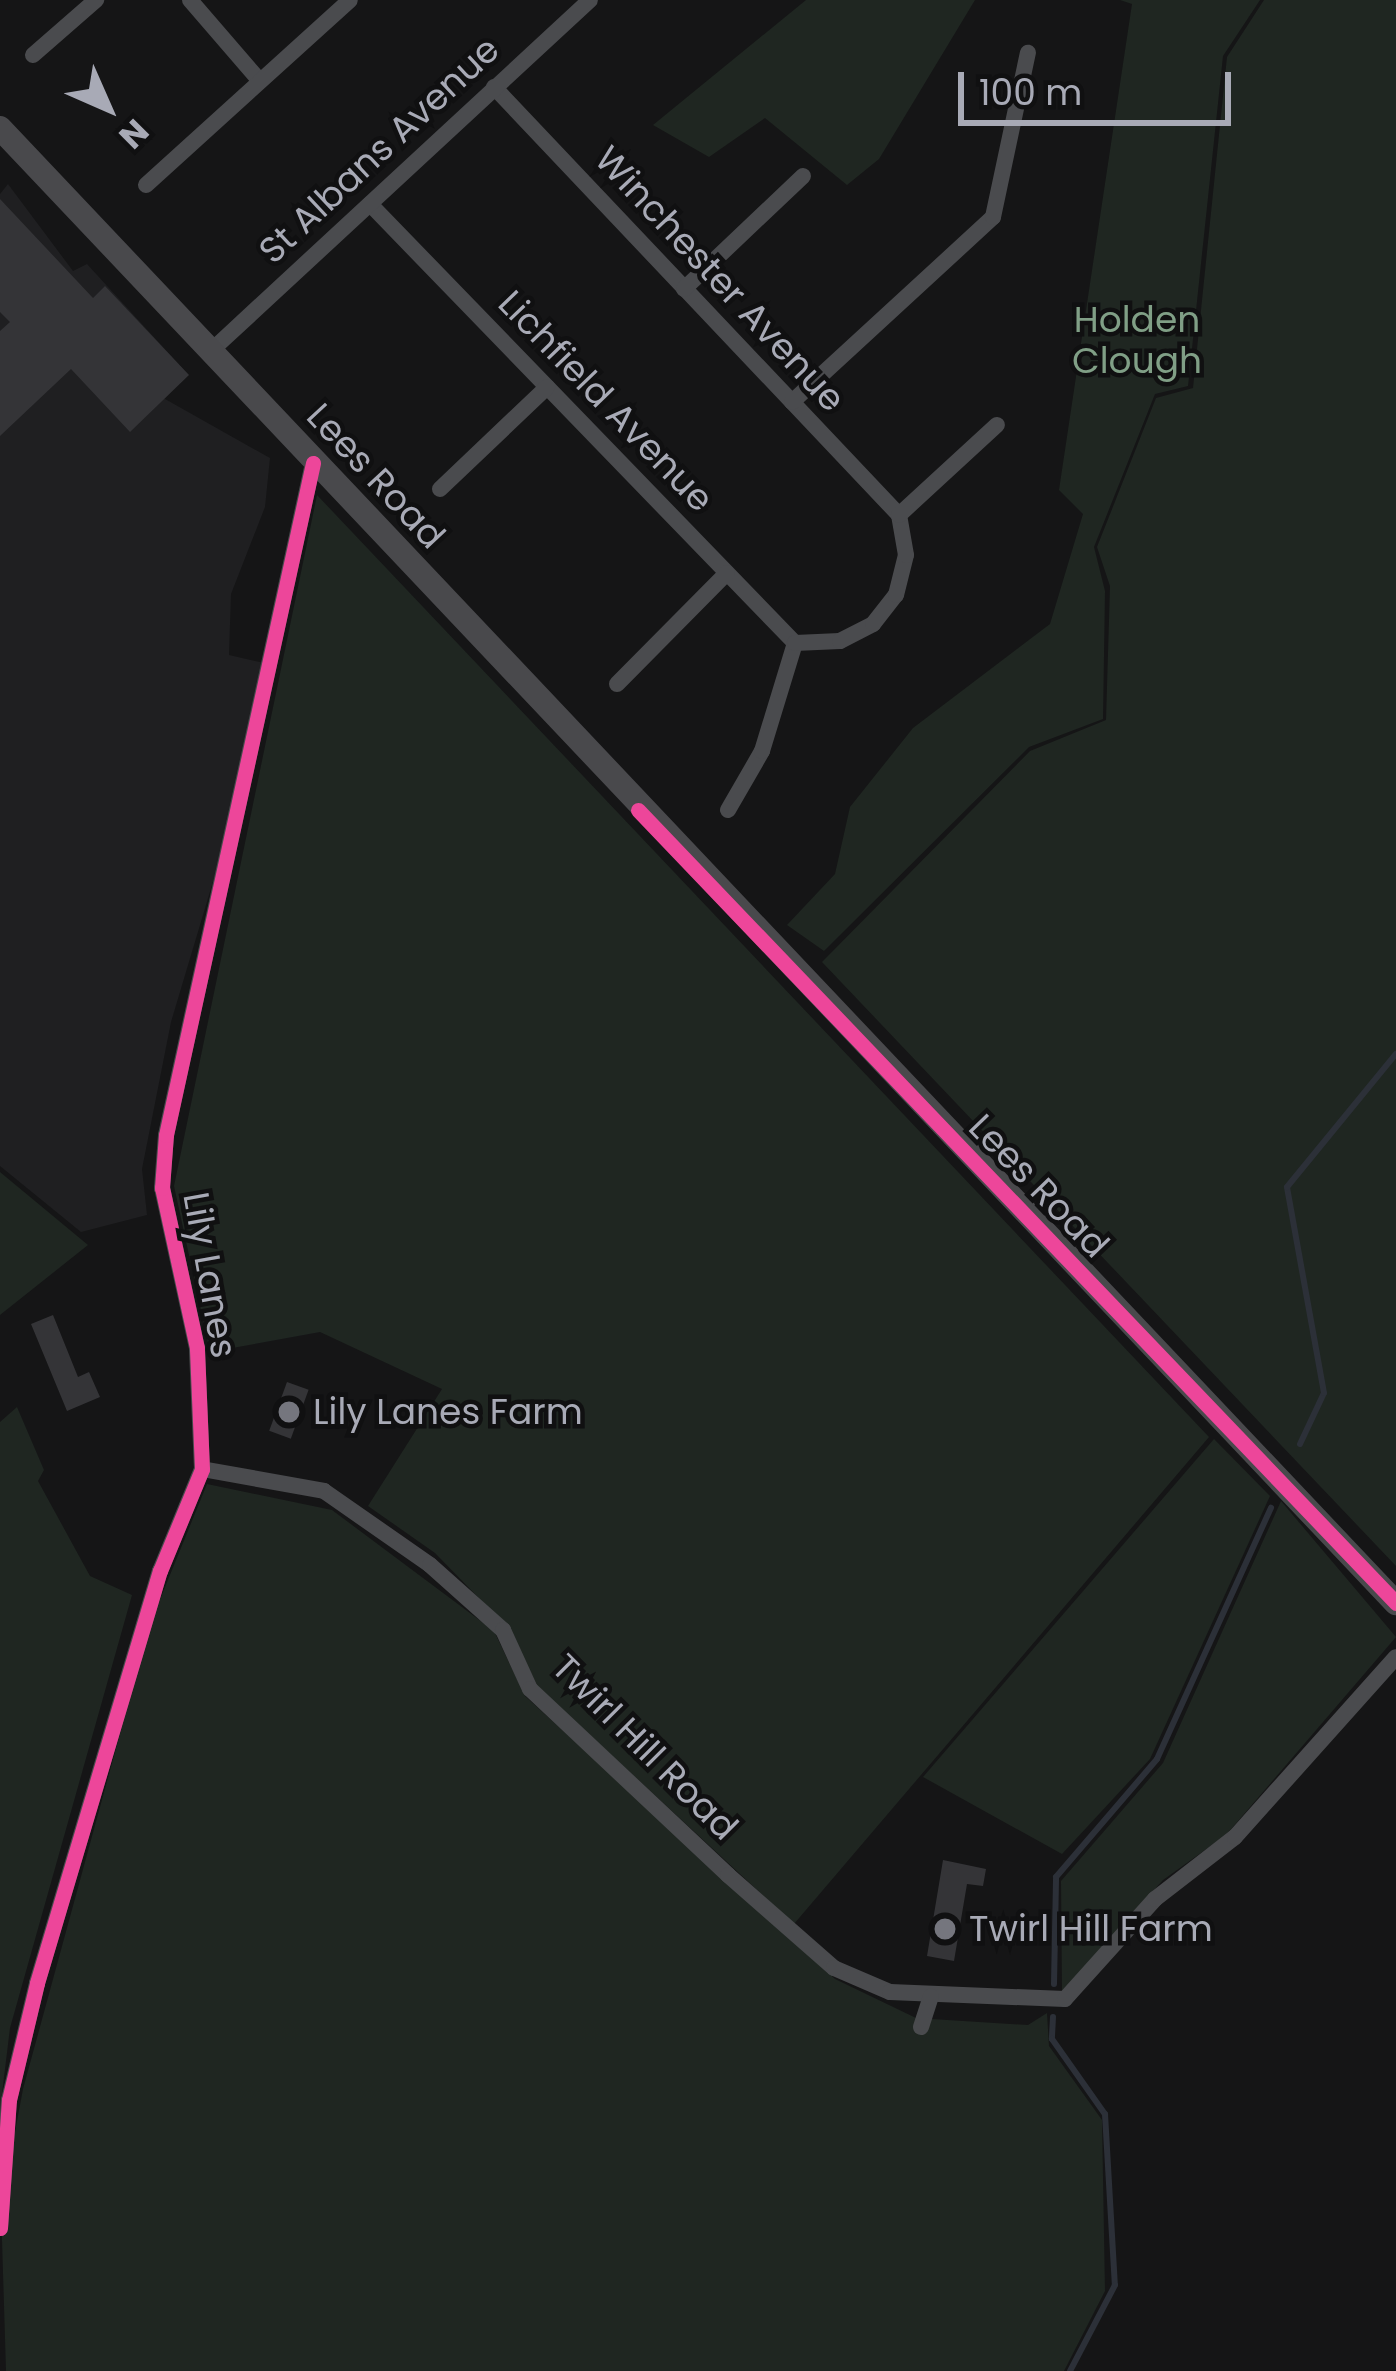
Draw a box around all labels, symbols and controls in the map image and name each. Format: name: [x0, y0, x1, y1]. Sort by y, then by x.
street label: St Albans Avenue: [250, 28, 508, 272]
north arrow: [48, 48, 168, 168]
scale bar: [964, 48, 1237, 122]
text: 100 m: [979, 67, 1082, 118]
text: N: [108, 108, 159, 159]
street label: Winchester Avenue: [586, 137, 854, 421]
street label: Lichfield Avenue: [490, 282, 722, 520]
park label: Holden Clough: [1072, 297, 1202, 382]
street label: Lees Road: [298, 395, 454, 557]
street label: Lees Road: [960, 1105, 1118, 1267]
street label: Lily Lanes: [174, 1189, 246, 1361]
place label: Lily Lanes Farm: [313, 1390, 583, 1434]
marker: Lily Lanes Farm: [276, 1399, 302, 1425]
street label: Twirl Hill Road: [543, 1645, 747, 1849]
place label: Twirl Hill Farm: [969, 1907, 1213, 1951]
marker: Twirl Hill Farm: [932, 1916, 958, 1942]

